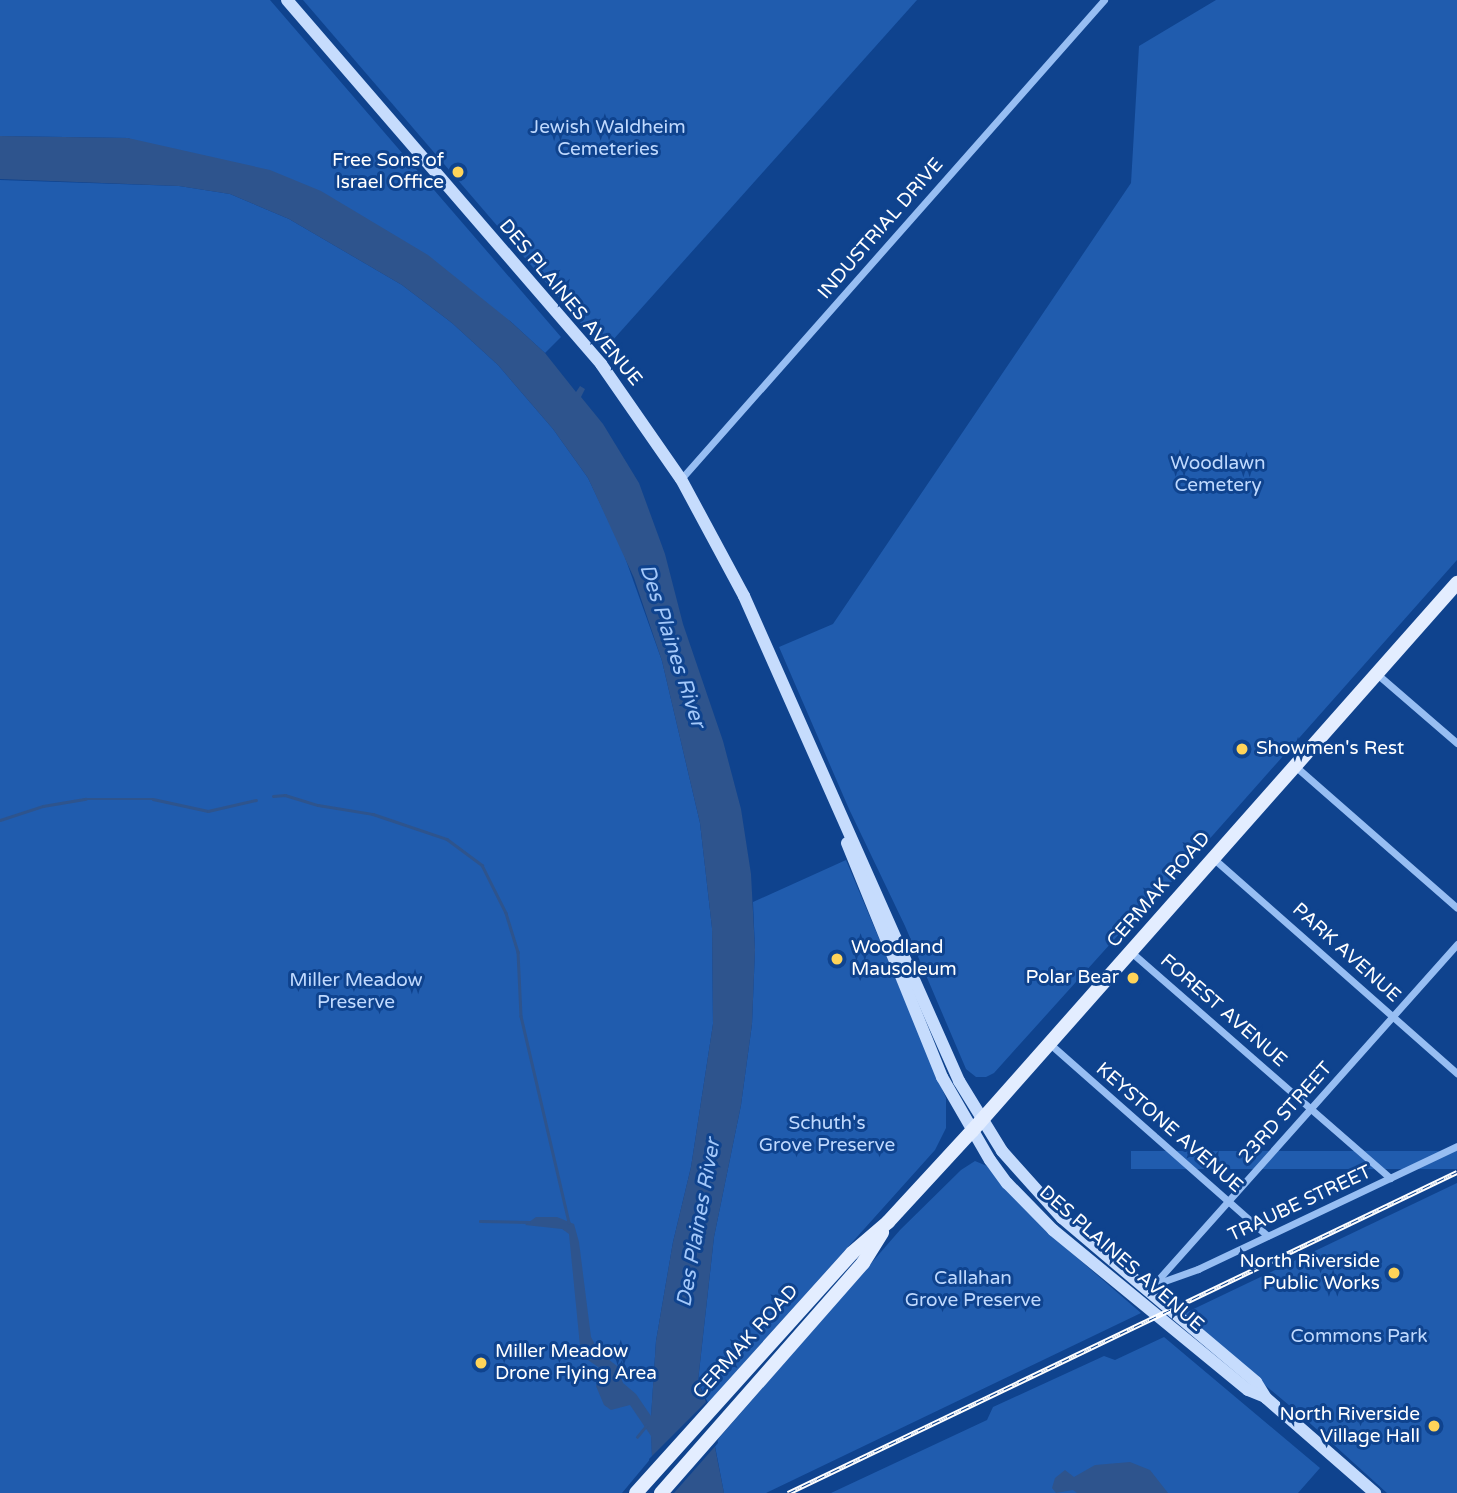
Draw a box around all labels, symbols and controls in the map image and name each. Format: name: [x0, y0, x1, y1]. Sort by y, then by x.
park label: Jewish Waldheim Cemeteries: [530, 117, 686, 161]
place label: Free Sons of Israel Office: [332, 150, 444, 194]
street label: INDUSTRIAL DRIVE: [814, 154, 948, 304]
marker: Free Sons of Israel Office: [450, 164, 466, 180]
street label: DES PLAINES AVENUE: [494, 215, 646, 391]
park label: Woodlawn Cemetery: [1170, 453, 1266, 497]
water label: Des Plaines River: [634, 561, 710, 731]
place label: Showmen's Rest: [1256, 738, 1404, 760]
marker: Showmen's Rest: [1234, 741, 1250, 757]
street label: CERMAK ROAD: [1102, 827, 1216, 953]
street label: PARK AVENUE: [1287, 898, 1405, 1008]
place label: Woodland Mausoleum: [851, 937, 957, 981]
street label: FOREST AVENUE: [1155, 950, 1291, 1072]
marker: Woodland Mausoleum: [829, 951, 845, 967]
place label: Polar Bear: [1026, 967, 1119, 989]
park label: Miller Meadow Preserve: [289, 970, 423, 1014]
marker: Polar Bear: [1125, 970, 1141, 986]
street label: KEYSTONE AVENUE: [1091, 1058, 1247, 1198]
street label: 23RD STREET: [1235, 1058, 1337, 1168]
park label: Schuth's Grove Preserve: [759, 1113, 895, 1157]
water label: Des Plaines River: [672, 1137, 726, 1309]
street label: TRAUBE STREET: [1225, 1161, 1375, 1247]
street label: DES PLAINES AVENUE: [1034, 1181, 1208, 1337]
place label: North Riverside Public Works: [1240, 1251, 1380, 1295]
marker: North Riverside Public Works: [1386, 1265, 1402, 1281]
park label: Callahan Grove Preserve: [905, 1268, 1041, 1312]
street label: CERMAK ROAD: [689, 1280, 803, 1404]
park label: Commons Park: [1290, 1326, 1428, 1348]
place label: Miller Meadow Drone Flying Area: [495, 1341, 657, 1385]
marker: Miller Meadow Drone Flying Area: [473, 1355, 489, 1371]
place label: North Riverside Village Hall: [1280, 1404, 1420, 1448]
marker: North Riverside Village Hall: [1426, 1418, 1442, 1434]

